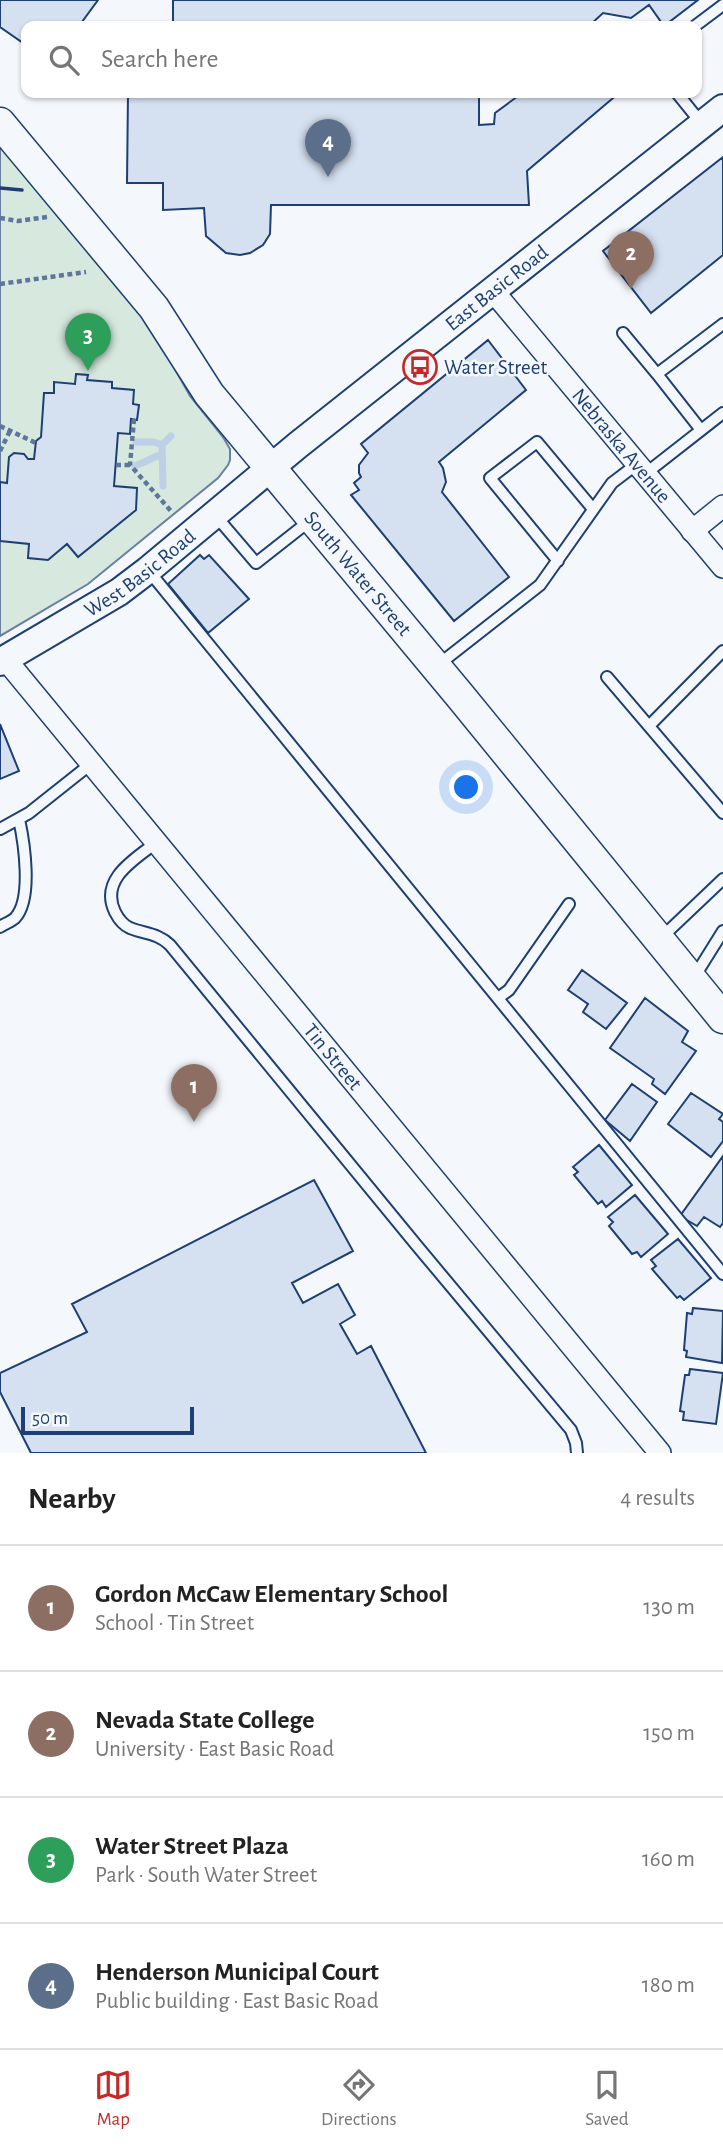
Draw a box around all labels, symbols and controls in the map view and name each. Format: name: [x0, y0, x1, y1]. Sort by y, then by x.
search box: [21, 21, 702, 98]
icon: search: [45, 41, 83, 79]
text: Search here: [101, 46, 219, 72]
pin: 4: [305, 119, 351, 177]
pin: 2: [608, 231, 654, 289]
street label: East Basic Road: [441, 241, 552, 335]
pin: 3: [65, 313, 111, 371]
bus stop icon: Water Street: [401, 348, 439, 386]
place label: Water Street: [444, 357, 547, 378]
street label: Nebraska Avenue: [568, 385, 675, 507]
street label: South Water Street: [300, 507, 415, 640]
street label: West Basic Road: [81, 525, 200, 621]
your location: [449, 770, 483, 804]
street label: Tin Street: [299, 1020, 366, 1094]
pin: 1: [171, 1064, 217, 1122]
scale bar: [21, 1404, 194, 1436]
text: 50 m: [32, 1409, 68, 1428]
text: Nearby: [28, 1484, 116, 1514]
text: 4 results: [620, 1487, 695, 1510]
text: Gordon McCaw Elementary School: [95, 1581, 448, 1607]
text: 1: [47, 1596, 55, 1619]
text: 130 m: [643, 1596, 695, 1619]
text: School · Tin Street: [95, 1612, 254, 1635]
text: Nevada State College: [95, 1707, 314, 1733]
text: 2: [46, 1722, 56, 1745]
text: 150 m: [643, 1722, 695, 1745]
text: University · East Basic Road: [95, 1738, 334, 1761]
text: Water Street Plaza: [95, 1833, 289, 1859]
text: 3: [46, 1848, 56, 1871]
text: 160 m: [642, 1848, 695, 1871]
text: Park · South Water Street: [95, 1864, 317, 1887]
text: Henderson Municipal Court: [95, 1959, 379, 1985]
text: 4: [45, 1974, 57, 1997]
text: 180 m: [642, 1974, 695, 1997]
text: Public building · East Basic Road: [95, 1990, 379, 2013]
tab: Map: [94, 2066, 132, 2131]
tab: Directions: [321, 2066, 397, 2131]
tab: Saved: [585, 2066, 629, 2131]

